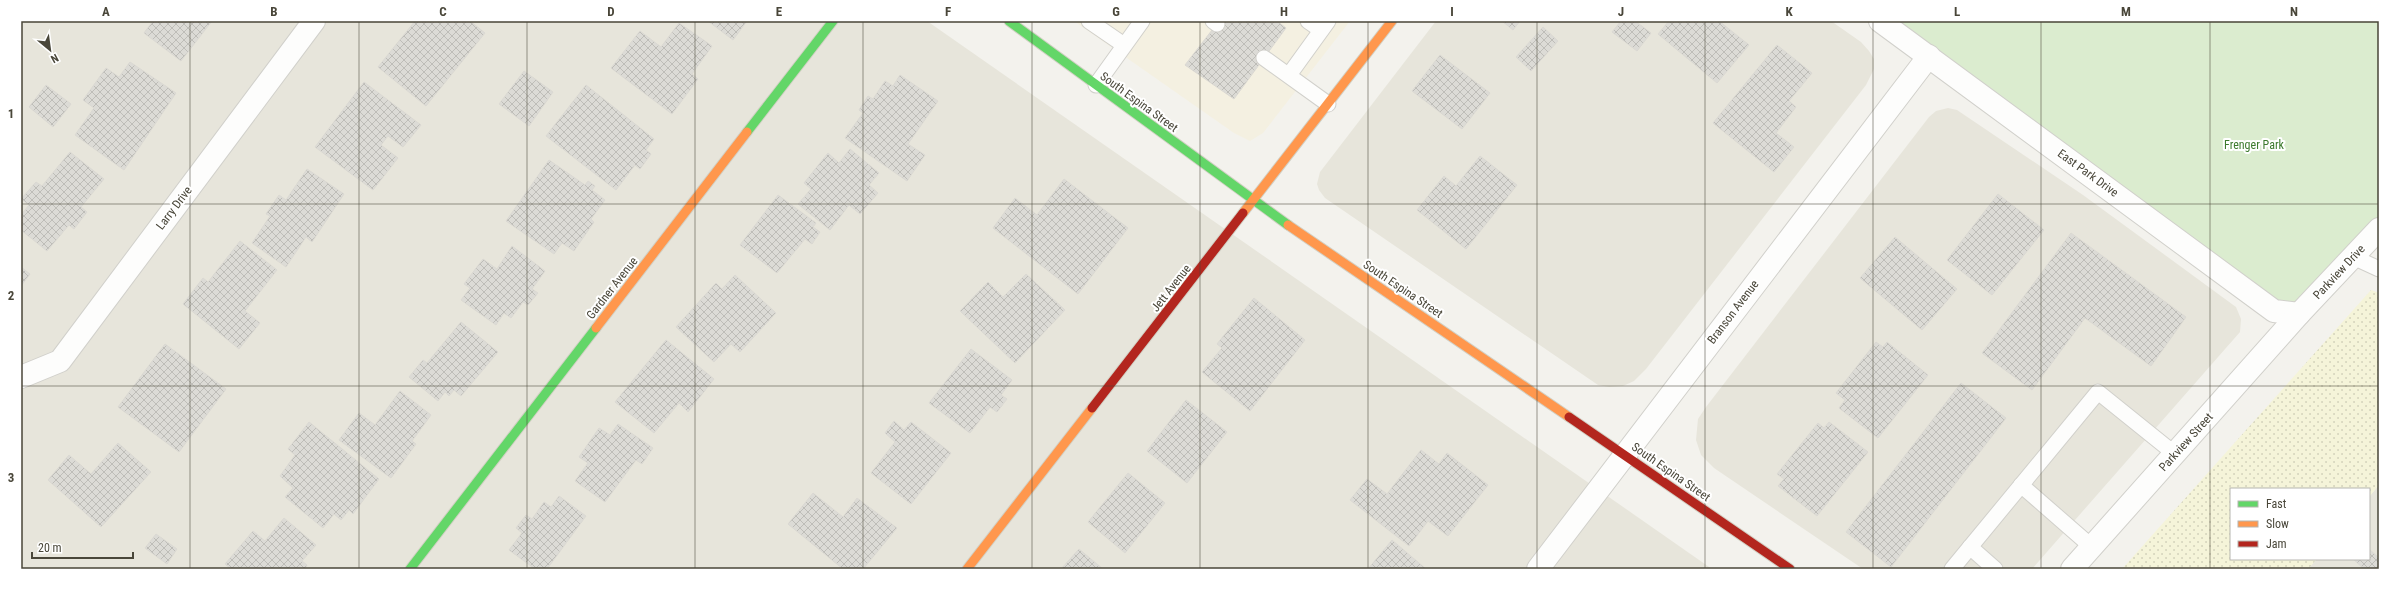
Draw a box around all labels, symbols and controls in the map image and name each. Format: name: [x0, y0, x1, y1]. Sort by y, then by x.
text: A: [102, 4, 110, 19]
text: B: [270, 4, 278, 19]
text: C: [439, 4, 447, 19]
text: D: [607, 4, 615, 19]
text: E: [776, 4, 783, 19]
text: F: [945, 4, 951, 19]
text: G: [1112, 4, 1120, 19]
text: H: [1280, 4, 1288, 19]
text: I: [1450, 4, 1454, 19]
text: J: [1618, 4, 1624, 19]
text: K: [1785, 4, 1793, 19]
text: L: [1954, 4, 1960, 19]
text: M: [2121, 4, 2131, 19]
text: N: [2290, 4, 2298, 19]
north arrow: [30, 30, 70, 70]
text: N: [48, 51, 61, 66]
street label: South Espina Street: [1097, 69, 1181, 135]
text: 1: [8, 106, 14, 121]
park label: Frenger Park: [2224, 138, 2285, 152]
street label: East Park Drive: [2055, 146, 2121, 200]
street label: Larry Drive: [153, 183, 195, 232]
street label: Parkview Drive: [2310, 242, 2368, 302]
street label: Gardner Avenue: [583, 254, 641, 322]
street label: South Espina Street: [1361, 257, 1446, 321]
street label: Jett Avenue: [1148, 261, 1194, 314]
street label: Branson Avenue: [1704, 277, 1762, 347]
text: 2: [8, 288, 15, 303]
street label: Parkview Street: [2156, 410, 2216, 474]
street label: South Espina Street: [1629, 440, 1713, 505]
text: 3: [8, 470, 14, 485]
legend: [2230, 488, 2370, 560]
text: Fast: [2266, 497, 2287, 511]
text: Slow: [2266, 517, 2289, 531]
scale bar: [32, 534, 133, 560]
text: Jam: [2266, 537, 2287, 551]
text: 20 m: [38, 541, 62, 555]

